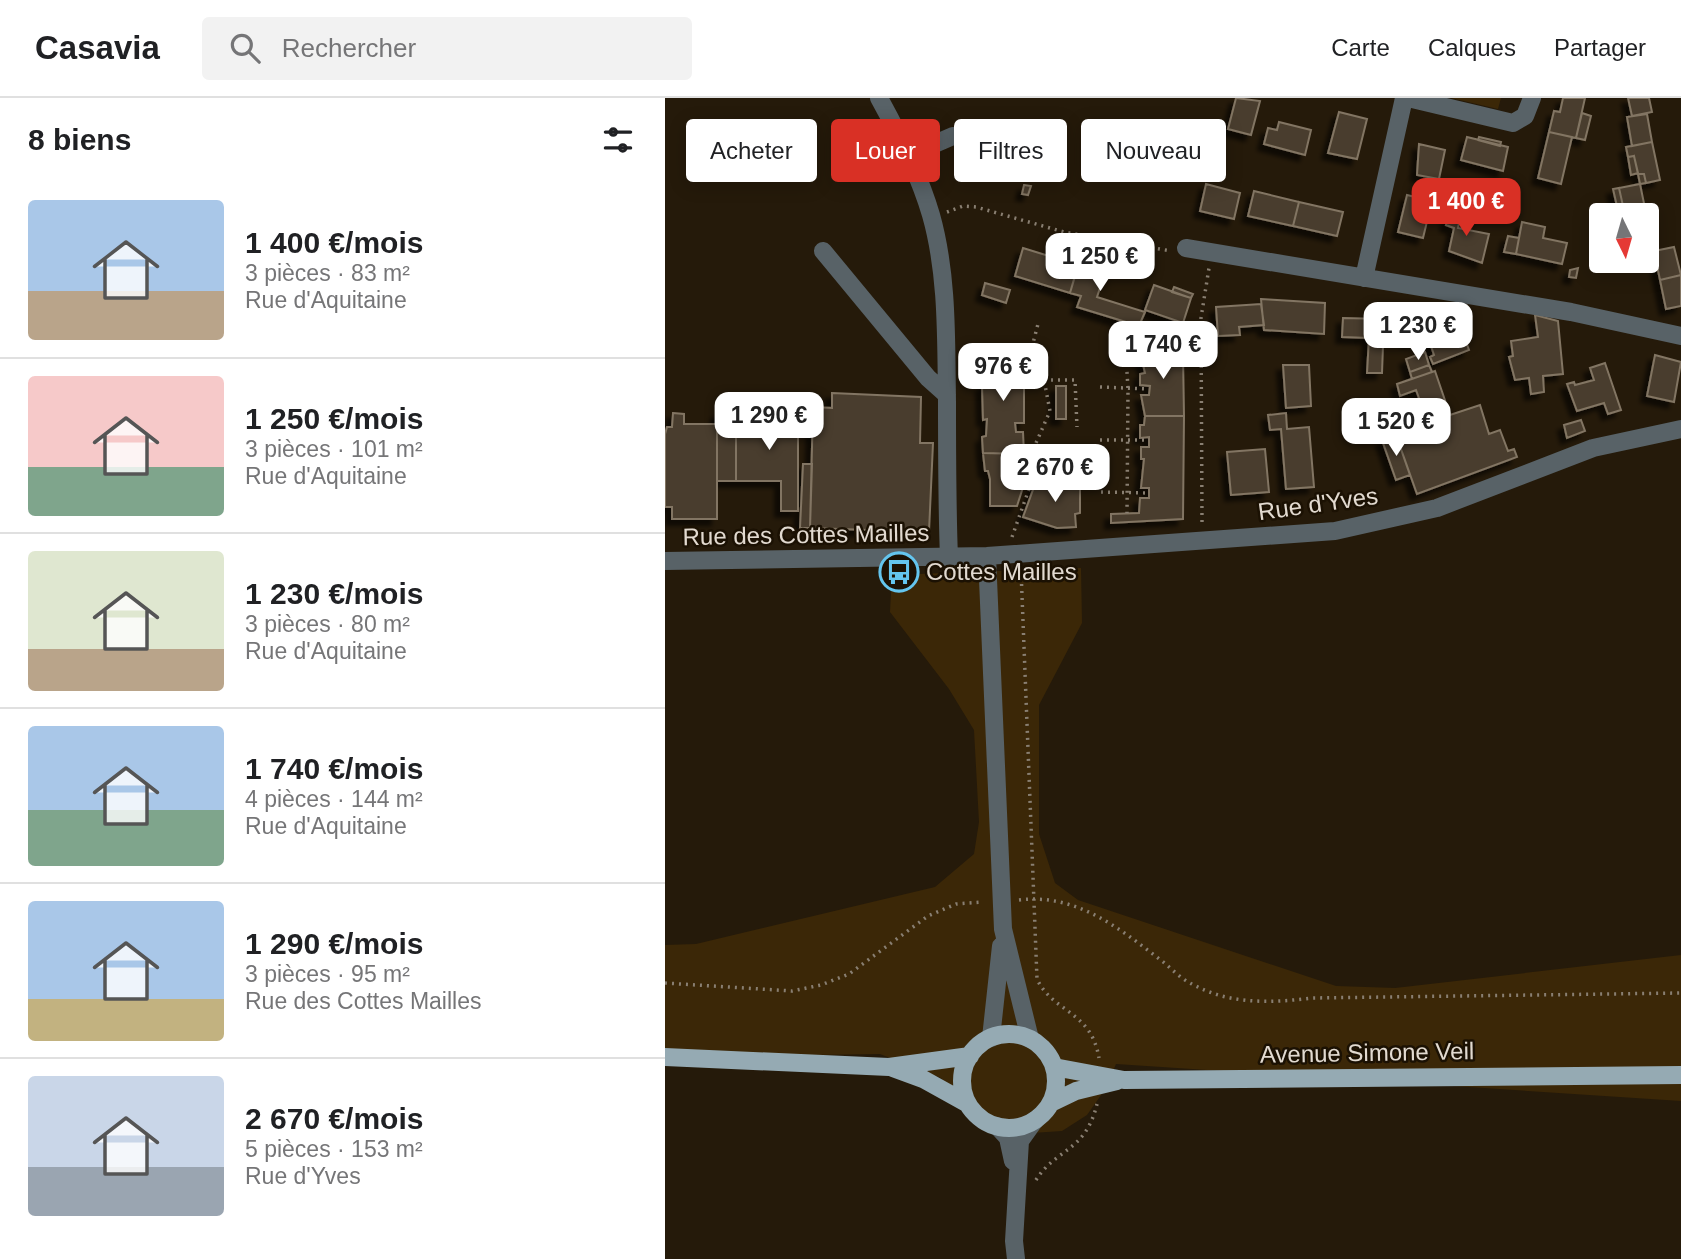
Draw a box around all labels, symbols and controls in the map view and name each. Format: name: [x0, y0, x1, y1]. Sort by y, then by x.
search box: [202, 17, 692, 80]
text: Casavia: [35, 29, 160, 66]
icon: search: [226, 29, 264, 67]
text: Rechercher: [282, 33, 416, 63]
text: Carte: [1331, 34, 1390, 61]
text: Calques: [1428, 34, 1516, 61]
text: Partager: [1554, 34, 1646, 61]
chip: Acheter: [686, 119, 817, 182]
chip: Louer: [831, 119, 940, 182]
chip: Filtres: [954, 119, 1067, 182]
chip: Nouveau: [1081, 119, 1226, 182]
icon: filters: [599, 121, 637, 159]
text: 8 biens: [28, 123, 131, 156]
pin: 1 400 €: [1401, 178, 1531, 238]
text: 1 400 €: [1428, 188, 1504, 214]
north arrow: [1589, 203, 1659, 273]
map controls: [1589, 203, 1659, 273]
text: 1 400 €/mois: [245, 226, 423, 259]
icon: home: [84, 228, 168, 312]
pin: 1 250 €: [1035, 234, 1165, 293]
text: 1 250 €: [1062, 243, 1138, 269]
text: 3 pièces · 83 m²: [245, 260, 410, 286]
text: Rue d'Aquitaine: [245, 287, 407, 313]
pin: 1 230 €: [1353, 302, 1483, 362]
text: 1 230 €: [1380, 312, 1456, 338]
pin: 1 740 €: [1098, 322, 1228, 381]
text: 1 740 €: [1125, 331, 1201, 357]
pin: 976 €: [954, 344, 1052, 403]
text: 976 €: [974, 353, 1032, 379]
pin: 1 290 €: [704, 392, 834, 452]
pin: 1 520 €: [1331, 398, 1461, 458]
text: 1 250 €/mois: [245, 402, 423, 435]
text: 1 290 €: [731, 402, 807, 428]
icon: home: [84, 404, 168, 488]
text: 1 520 €: [1358, 408, 1434, 434]
text: 3 pièces · 101 m²: [245, 436, 423, 462]
pin: 2 670 €: [990, 444, 1120, 504]
text: 2 670 €: [1017, 454, 1093, 480]
text: Rue d'Aquitaine: [245, 463, 407, 489]
street label: Rue d'Yves: [1256, 482, 1380, 525]
street label: Rue des Cottes Mailles: [682, 519, 930, 550]
bus stop icon: Cottes Mailles: [878, 551, 920, 593]
place label: Cottes Mailles: [926, 558, 1077, 585]
text: 1 230 €/mois: [245, 577, 423, 610]
icon: home: [84, 579, 168, 663]
text: 3 pièces · 80 m²: [245, 611, 410, 637]
text: Rue d'Aquitaine: [245, 638, 407, 664]
text: 1 740 €/mois: [245, 752, 423, 785]
icon: home: [84, 754, 168, 838]
text: 4 pièces · 144 m²: [245, 786, 423, 812]
text: Rue d'Aquitaine: [245, 813, 407, 839]
text: 1 290 €/mois: [245, 927, 423, 960]
icon: home: [84, 929, 168, 1013]
text: 3 pièces · 95 m²: [245, 961, 410, 987]
text: Rue des Cottes Mailles: [245, 988, 482, 1014]
street label: Avenue Simone Veil: [1260, 1037, 1474, 1068]
text: 2 670 €/mois: [245, 1102, 423, 1135]
icon: home: [84, 1104, 168, 1188]
text: 5 pièces · 153 m²: [245, 1136, 423, 1162]
text: Rue d'Yves: [245, 1163, 361, 1189]

